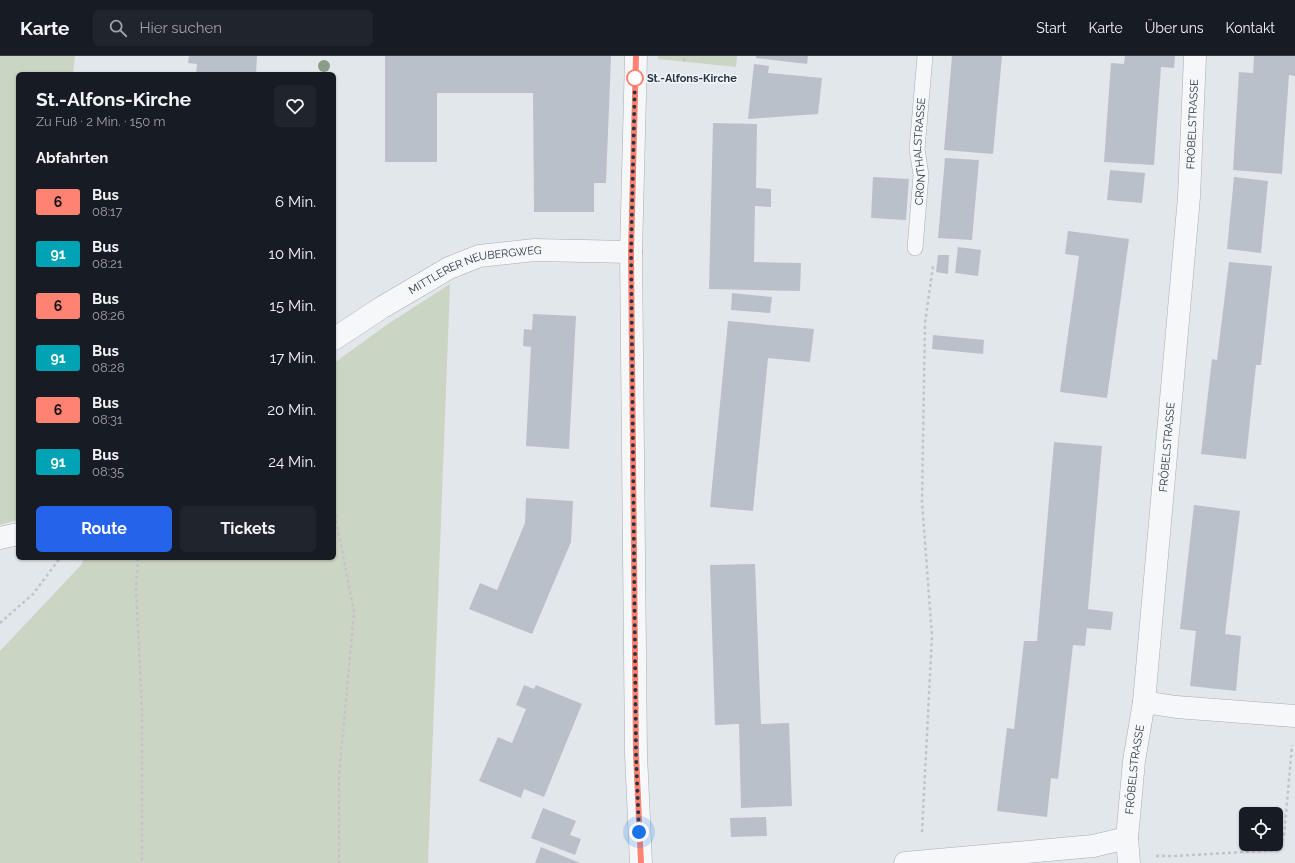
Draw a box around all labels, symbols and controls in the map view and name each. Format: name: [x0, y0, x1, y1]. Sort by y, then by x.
search box: [93, 10, 373, 46]
text: Karte: [20, 17, 69, 39]
icon: search: [107, 17, 129, 39]
text: Hier suchen: [139, 19, 222, 37]
text: Start: [1036, 20, 1066, 36]
text: Karte: [1088, 20, 1123, 36]
text: Über uns: [1145, 20, 1204, 36]
text: Kontakt: [1226, 20, 1275, 36]
marker: St.-Alfons-Kirche: [626, 69, 644, 87]
place label: St.-Alfons-Kirche: [647, 72, 737, 85]
street label: FRÖBELSTRASSE: [1184, 79, 1201, 170]
button: heart: [274, 85, 316, 127]
text: St.-Alfons-Kirche: [36, 88, 191, 110]
street label: CRONTHALSTRASSE: [911, 97, 928, 206]
text: Zu Fuß · 2 Min. · 150 m: [36, 114, 166, 129]
text: Abfahrten: [36, 149, 108, 167]
text: Bus: [92, 186, 119, 204]
text: 6 Min.: [275, 193, 316, 211]
text: 6: [54, 194, 62, 210]
text: 08:17: [92, 204, 123, 219]
text: Bus: [92, 238, 119, 256]
street label: MITTLERER NEUBERGWEG: [406, 244, 542, 297]
text: 10 Min.: [269, 245, 316, 263]
text: 91: [50, 246, 66, 262]
text: 08:21: [92, 256, 122, 271]
text: Bus: [92, 290, 119, 308]
text: 15 Min.: [270, 297, 316, 315]
text: 6: [54, 298, 62, 314]
text: 08:26: [92, 308, 125, 323]
text: Bus: [92, 342, 119, 360]
text: 17 Min.: [270, 349, 316, 367]
text: 91: [50, 350, 66, 366]
text: 08:28: [92, 360, 125, 375]
text: Bus: [92, 394, 119, 412]
text: 20 Min.: [267, 401, 316, 419]
street label: FRÖBELSTRASSE: [1157, 401, 1178, 493]
text: 6: [54, 402, 62, 418]
text: 08:31: [92, 412, 123, 427]
text: Bus: [92, 446, 119, 464]
text: 24 Min.: [268, 453, 316, 471]
text: 91: [50, 454, 66, 470]
text: 08:35: [92, 464, 124, 479]
button: Route: [36, 506, 172, 552]
button: Tickets: [180, 506, 316, 552]
street label: FRÖBELSTRASSE: [1123, 723, 1147, 815]
map controls: [1239, 807, 1283, 851]
button: locate: [1239, 807, 1283, 851]
your location: [629, 822, 649, 842]

